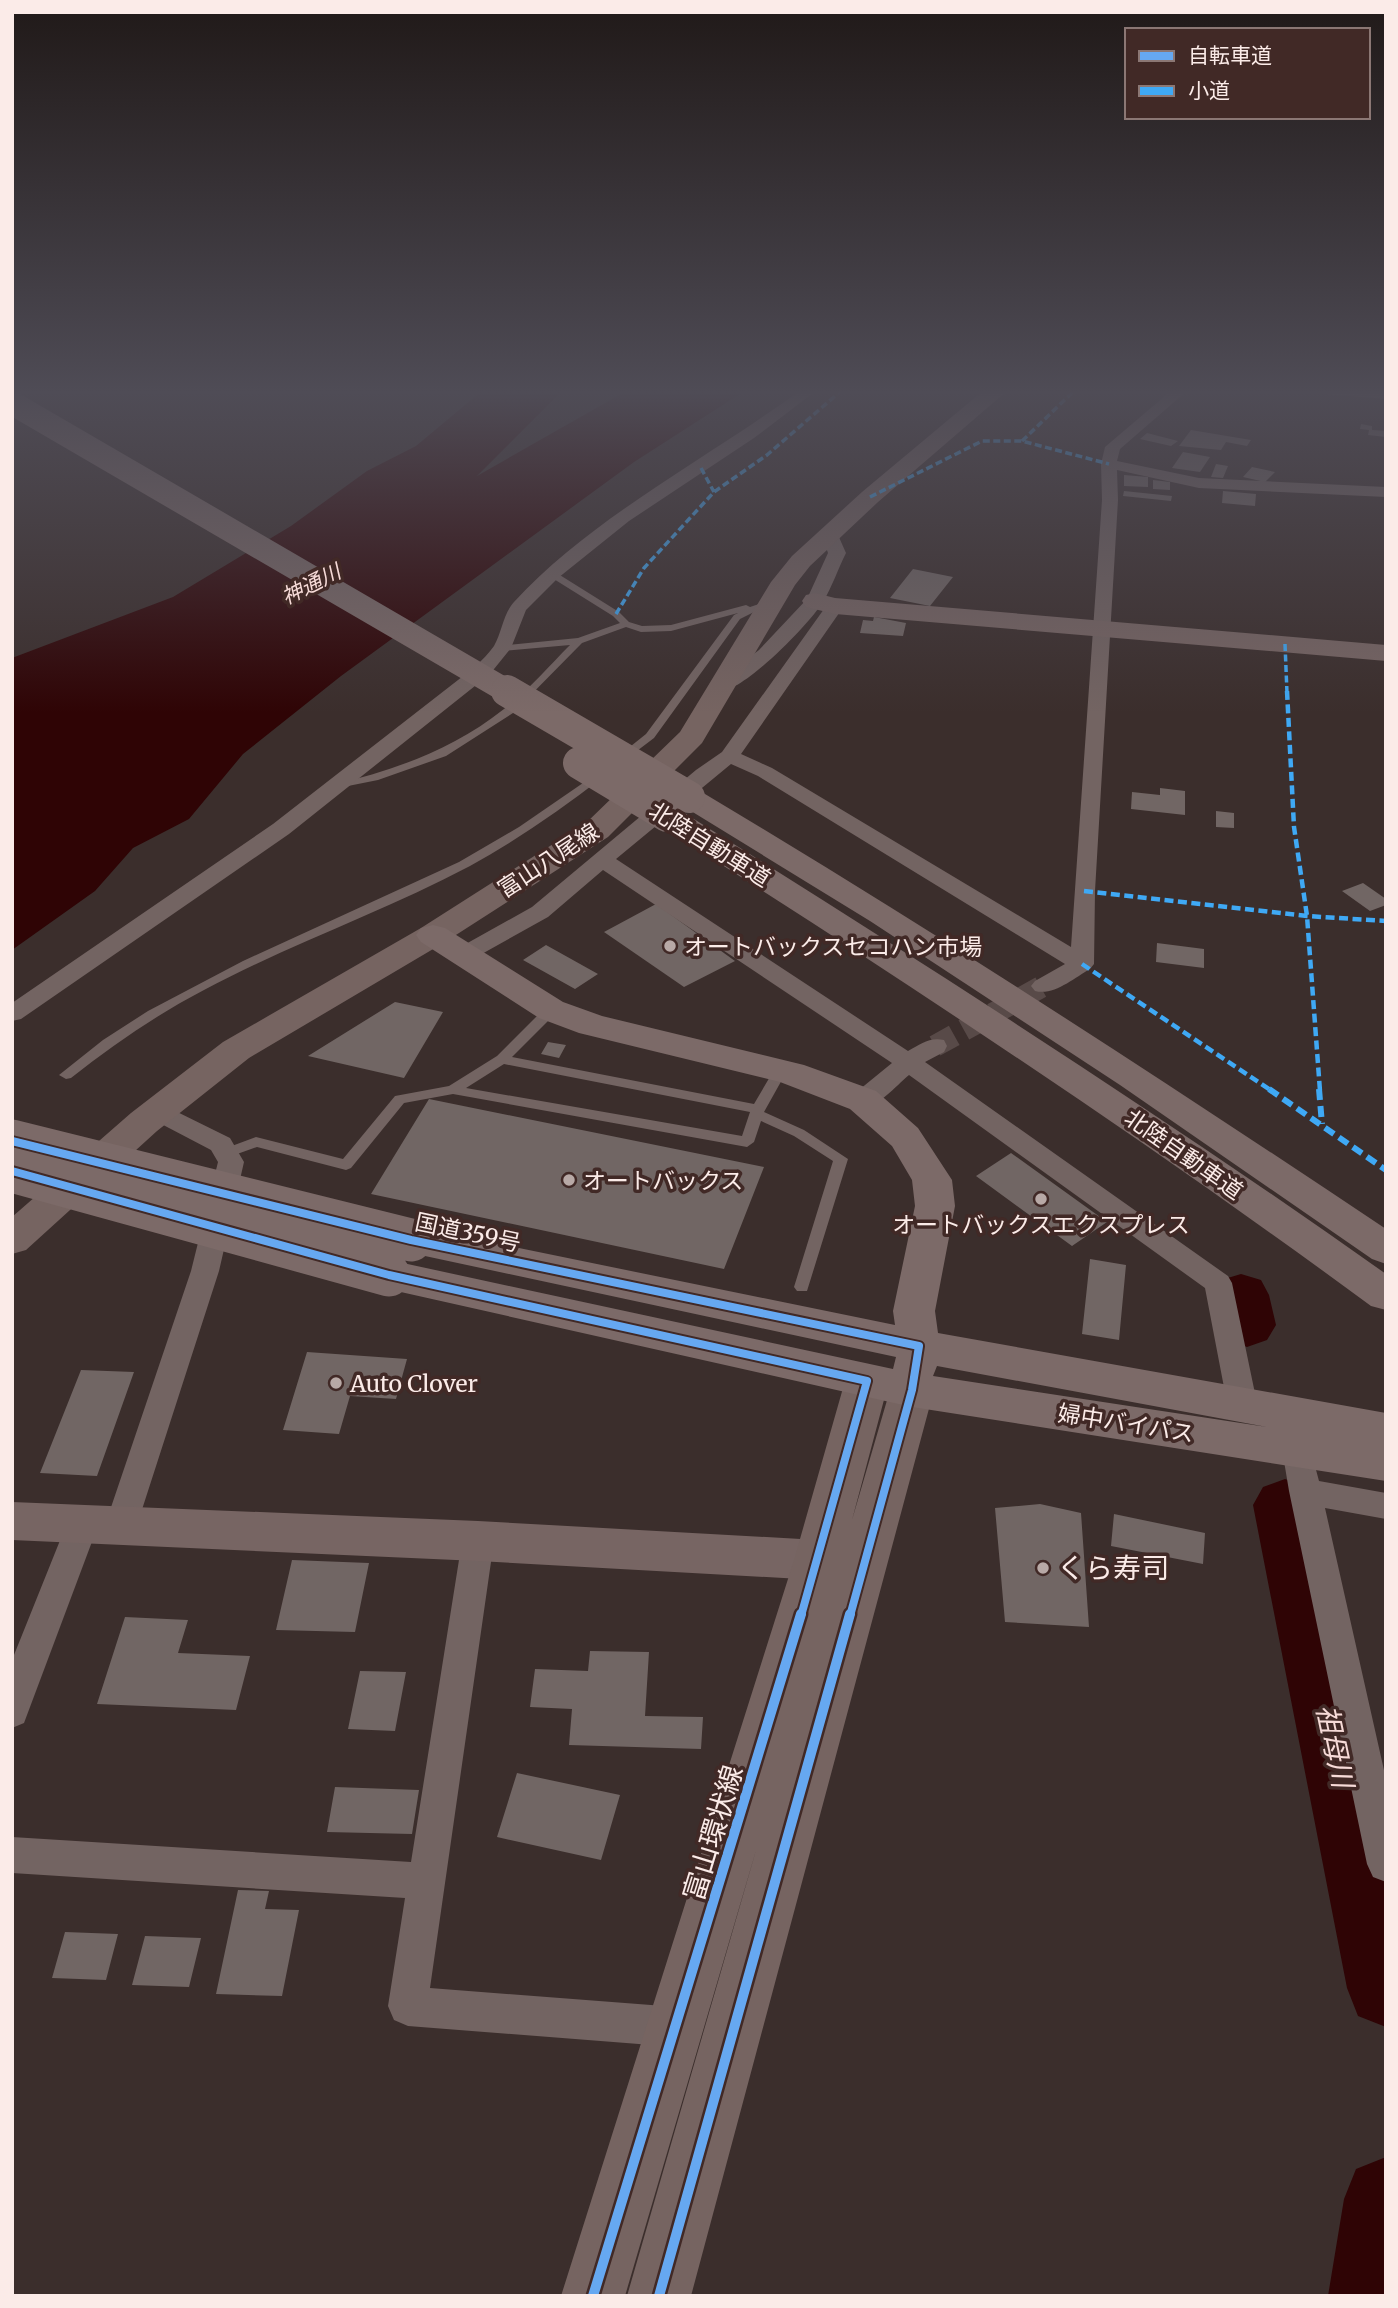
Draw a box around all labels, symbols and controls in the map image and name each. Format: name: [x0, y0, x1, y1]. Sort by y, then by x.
legend: [1125, 28, 1370, 119]
text: 自転車道: [1188, 42, 1272, 69]
text: 小道: [1188, 77, 1230, 104]
water label: 神通川: [277, 557, 347, 610]
street label: 北陸自動車道: [644, 795, 776, 893]
street label: 富山八尾線: [492, 817, 604, 903]
place label: オートバックスセコハン市場: [684, 932, 982, 961]
marker: オートバックスセコハン市場: [662, 938, 678, 954]
street label: 北陸自動車道: [1119, 1103, 1249, 1205]
place label: オートバックス: [583, 1166, 743, 1195]
marker: オートバックス: [561, 1172, 577, 1188]
marker: オートバックスエクスプレス: [1033, 1191, 1049, 1207]
street label: 国道359号: [412, 1207, 524, 1257]
place label: オートバックスエクスプレス: [892, 1210, 1190, 1239]
place label: Auto Clover: [349, 1369, 478, 1398]
marker: Auto Clover: [328, 1375, 344, 1391]
street label: 婦中バイパス: [1056, 1398, 1196, 1448]
place label: くら寿司: [1057, 1550, 1169, 1586]
marker: くら寿司: [1035, 1560, 1051, 1576]
water label: 祖母川: [1309, 1701, 1362, 1794]
street label: 富山環状線: [675, 1761, 751, 1905]

